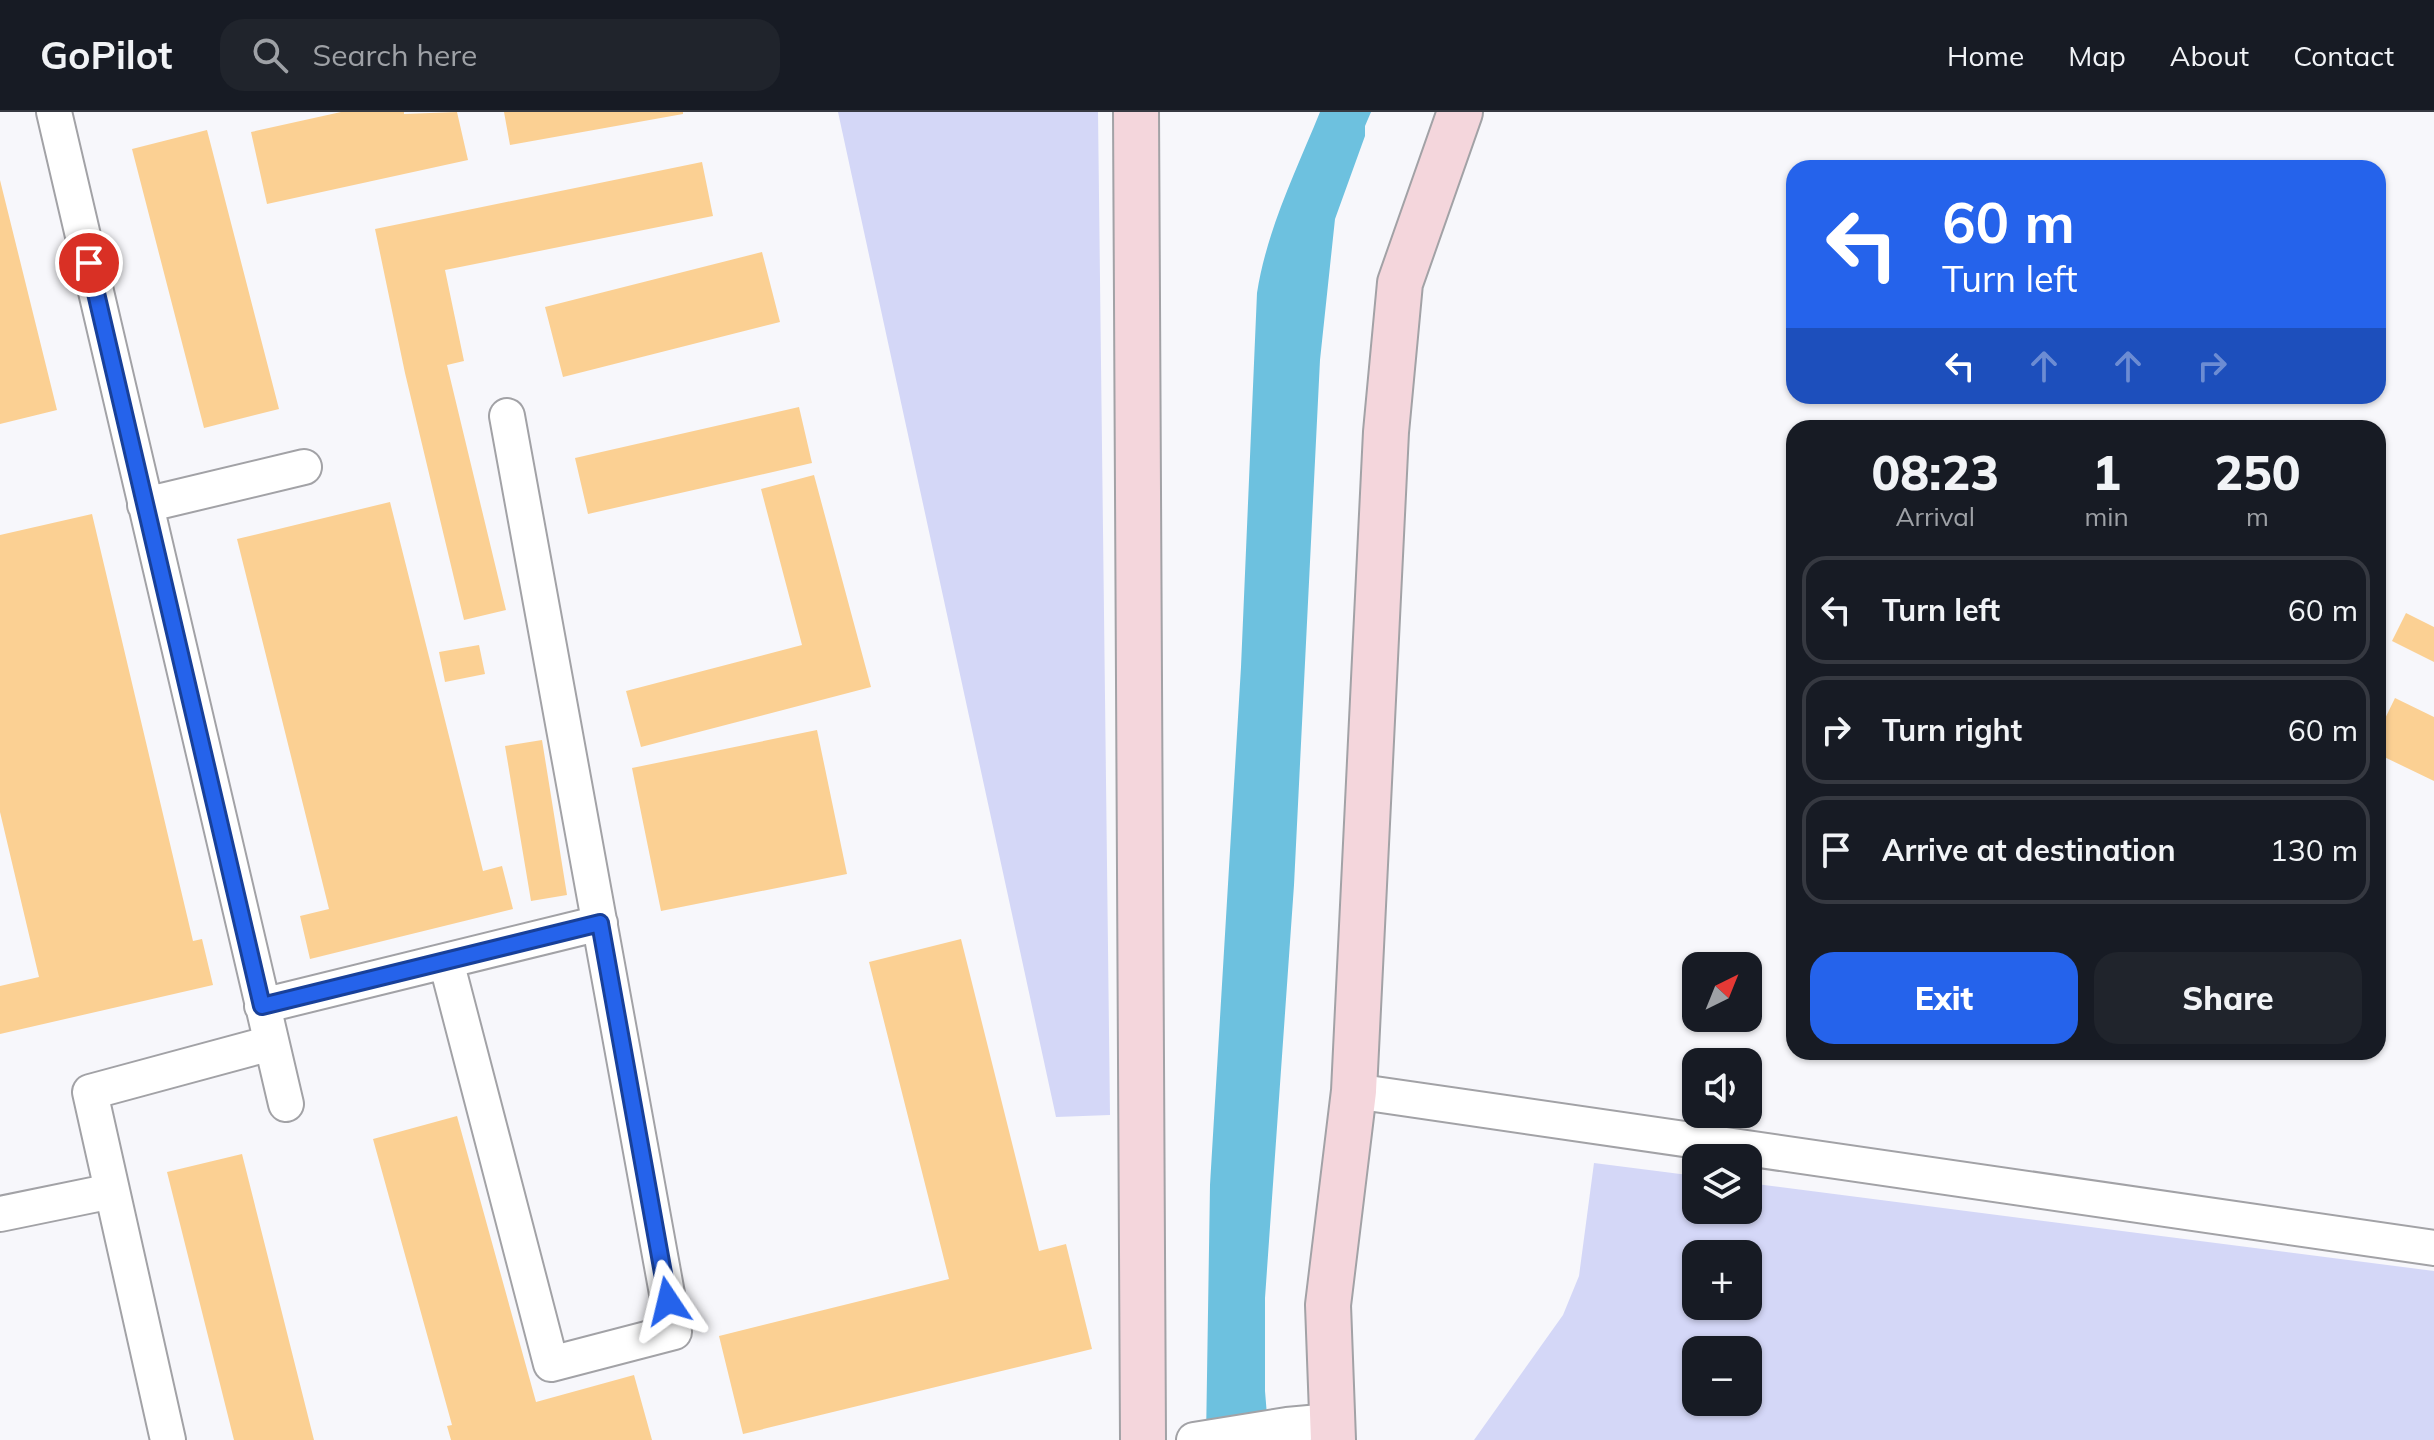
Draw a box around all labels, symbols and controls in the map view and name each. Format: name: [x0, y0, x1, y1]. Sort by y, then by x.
search box: [220, 19, 780, 91]
text: GoPilot: [40, 31, 172, 79]
icon: search: [248, 33, 292, 77]
text: Search here: [312, 36, 477, 74]
text: Home: [1947, 38, 2024, 73]
text: Map: [2068, 38, 2126, 73]
text: About: [2170, 38, 2249, 73]
text: Contact: [2293, 38, 2394, 73]
text: 60 m: [1942, 187, 2075, 257]
icon: left: [1810, 192, 1914, 296]
pin: [55, 229, 123, 297]
icon: arrive: [67, 241, 111, 285]
text: Turn left: [1942, 256, 2078, 301]
icon: left: [1938, 344, 1982, 388]
icon: ahead: [2022, 344, 2066, 388]
icon: ahead: [2106, 344, 2150, 388]
icon: right: [2190, 344, 2234, 388]
text: 08:23: [1871, 442, 1999, 502]
text: 1: [2092, 442, 2121, 502]
text: 250: [2214, 442, 2301, 502]
text: Arrival: [1895, 500, 1975, 533]
text: min: [2085, 500, 2129, 533]
text: m: [2246, 500, 2269, 533]
icon: left: [1814, 588, 1858, 632]
text: Turn left: [1882, 591, 2000, 629]
text: 60 m: [2288, 591, 2358, 629]
icon: right: [1814, 708, 1858, 752]
text: Turn right: [1882, 711, 2022, 749]
text: 60 m: [2288, 711, 2358, 749]
icon: arrive: [1814, 828, 1858, 872]
text: Arrive at destination: [1882, 831, 2176, 869]
text: 130 m: [2270, 831, 2358, 869]
north arrow: [1682, 952, 1762, 1032]
map controls: [1682, 952, 1762, 1416]
button: Exit: [1810, 952, 2078, 1044]
button: Share: [2094, 952, 2362, 1044]
button: sound: [1682, 1048, 1762, 1128]
button: layers: [1682, 1144, 1762, 1224]
button: +: [1682, 1240, 1762, 1320]
position arrow: [626, 1259, 710, 1343]
button: −: [1682, 1336, 1762, 1416]

